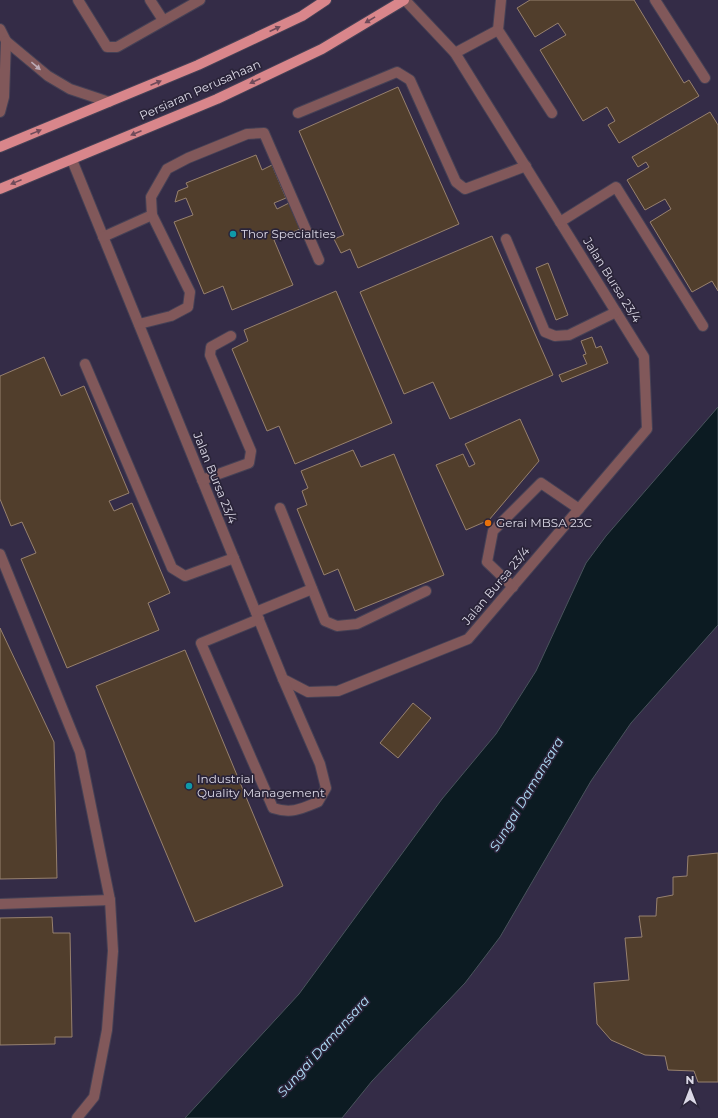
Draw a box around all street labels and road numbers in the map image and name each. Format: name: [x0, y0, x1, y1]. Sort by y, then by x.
street label: Persiaran Perusahaan: [137, 56, 263, 123]
street label: Jalan Bursa 23/4: [580, 234, 645, 325]
street label: Jalan Bursa 23/4: [190, 429, 241, 526]
street label: Jalan Bursa 23/4: [458, 544, 533, 629]

